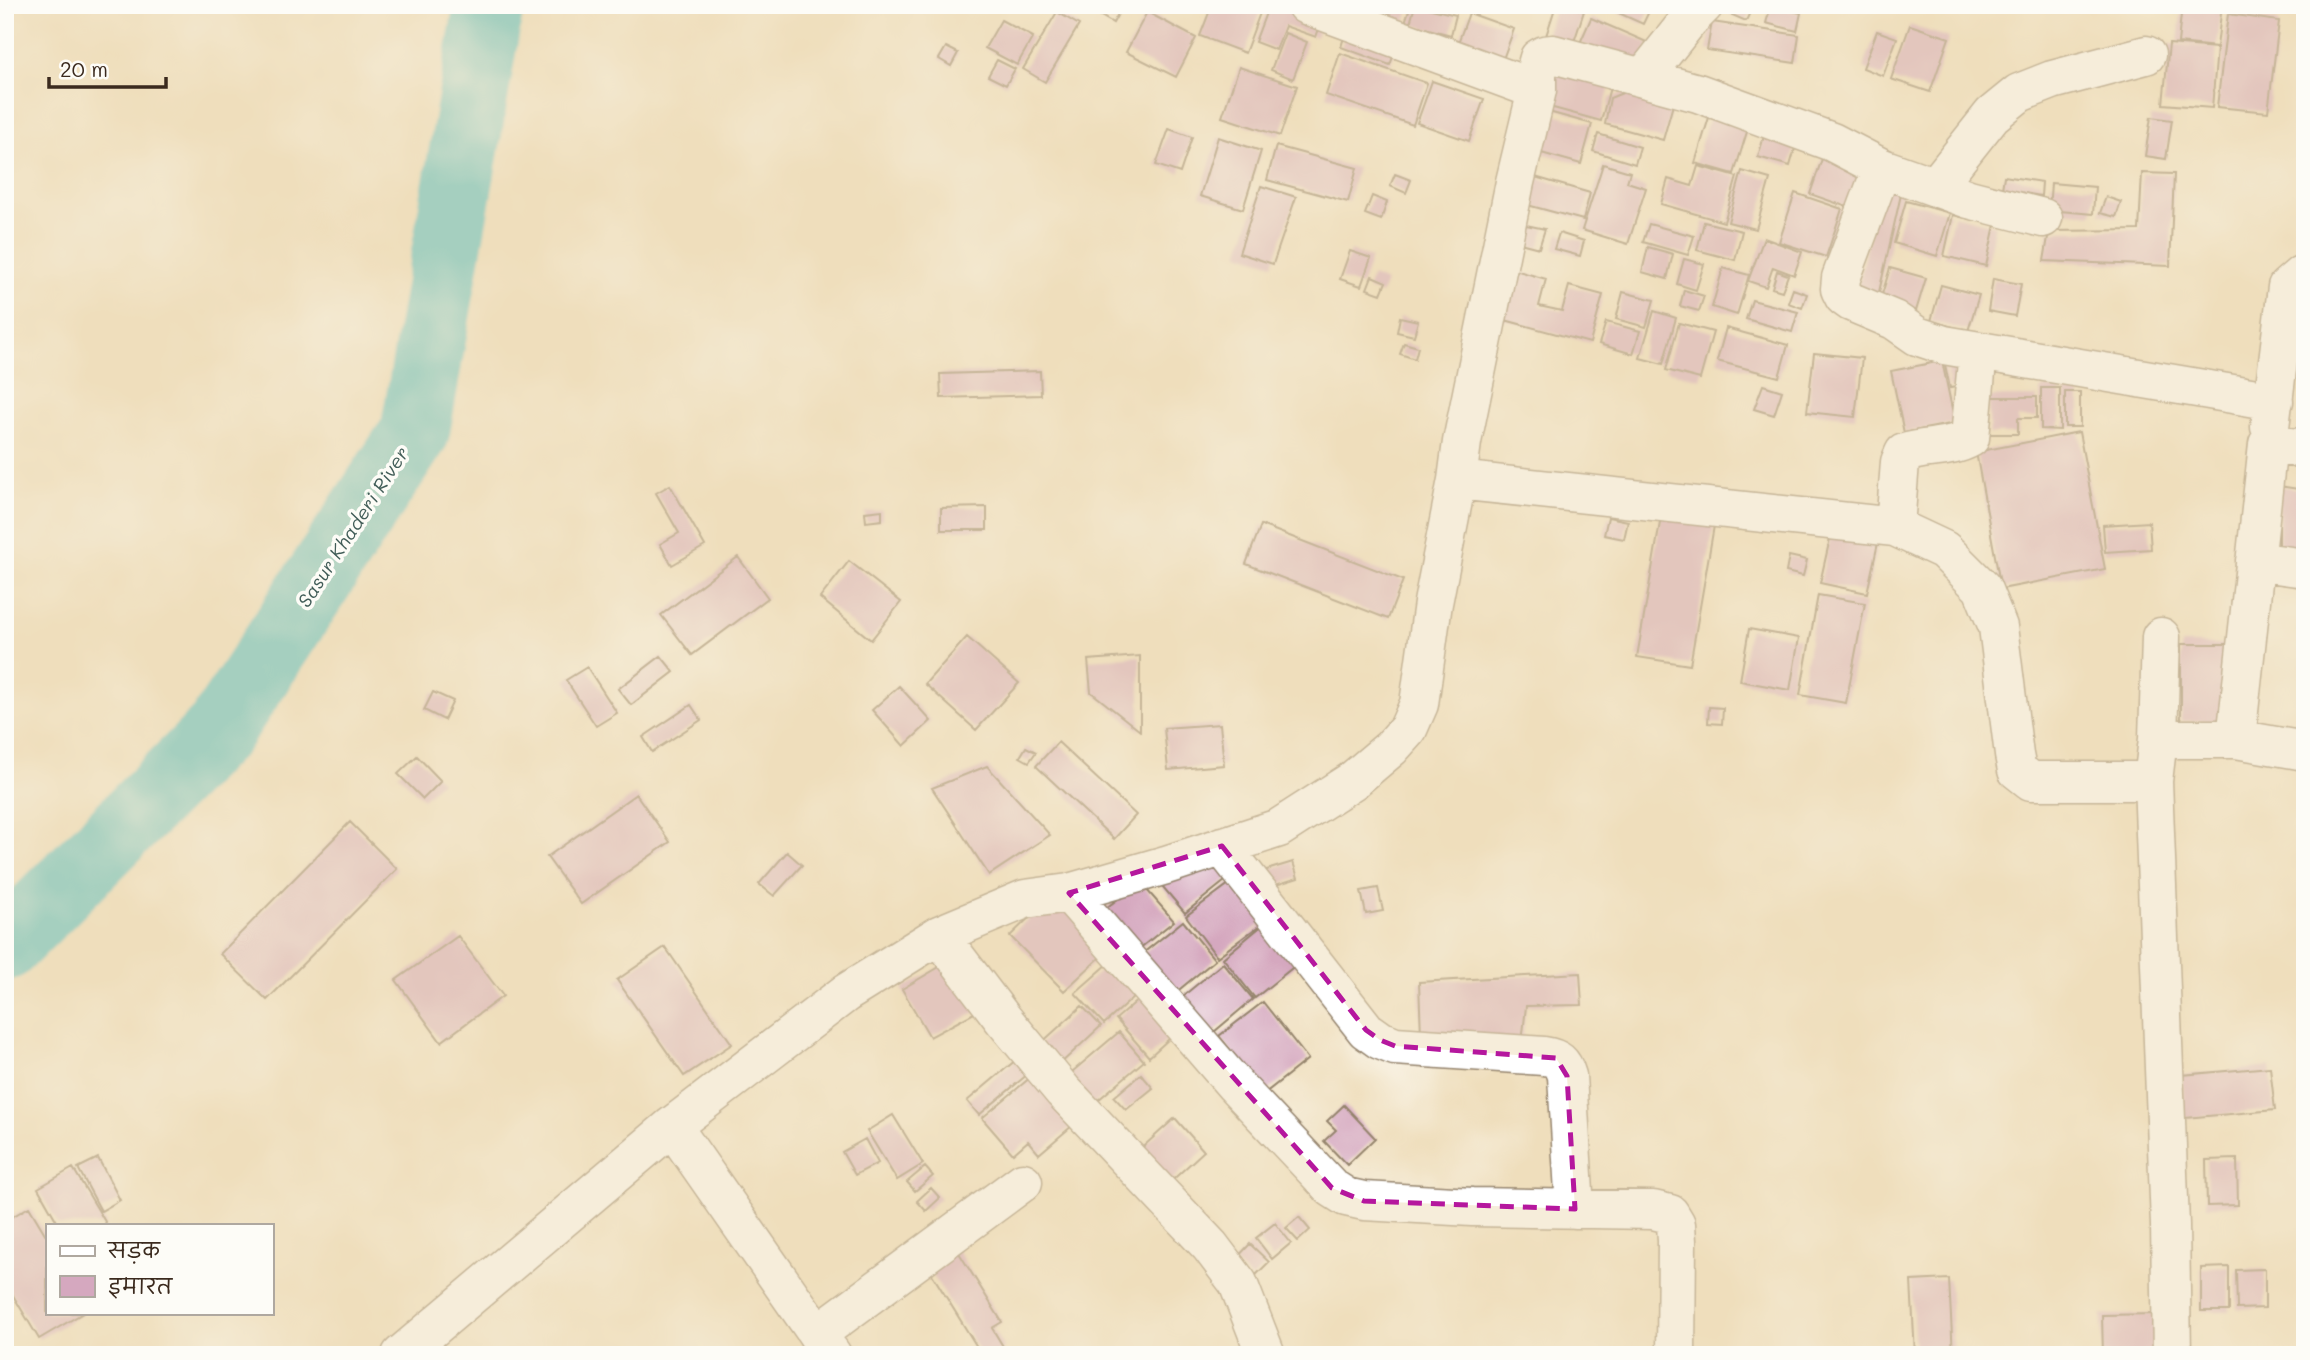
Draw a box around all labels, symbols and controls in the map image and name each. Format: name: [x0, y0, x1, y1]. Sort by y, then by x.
scale bar: [49, 46, 166, 90]
text: 20 m: [60, 55, 108, 82]
water label: Sasur Khaderi River: [291, 442, 414, 612]
legend: [46, 1224, 273, 1314]
text: सड़क: [107, 1236, 161, 1264]
text: इमारत: [108, 1272, 174, 1299]

